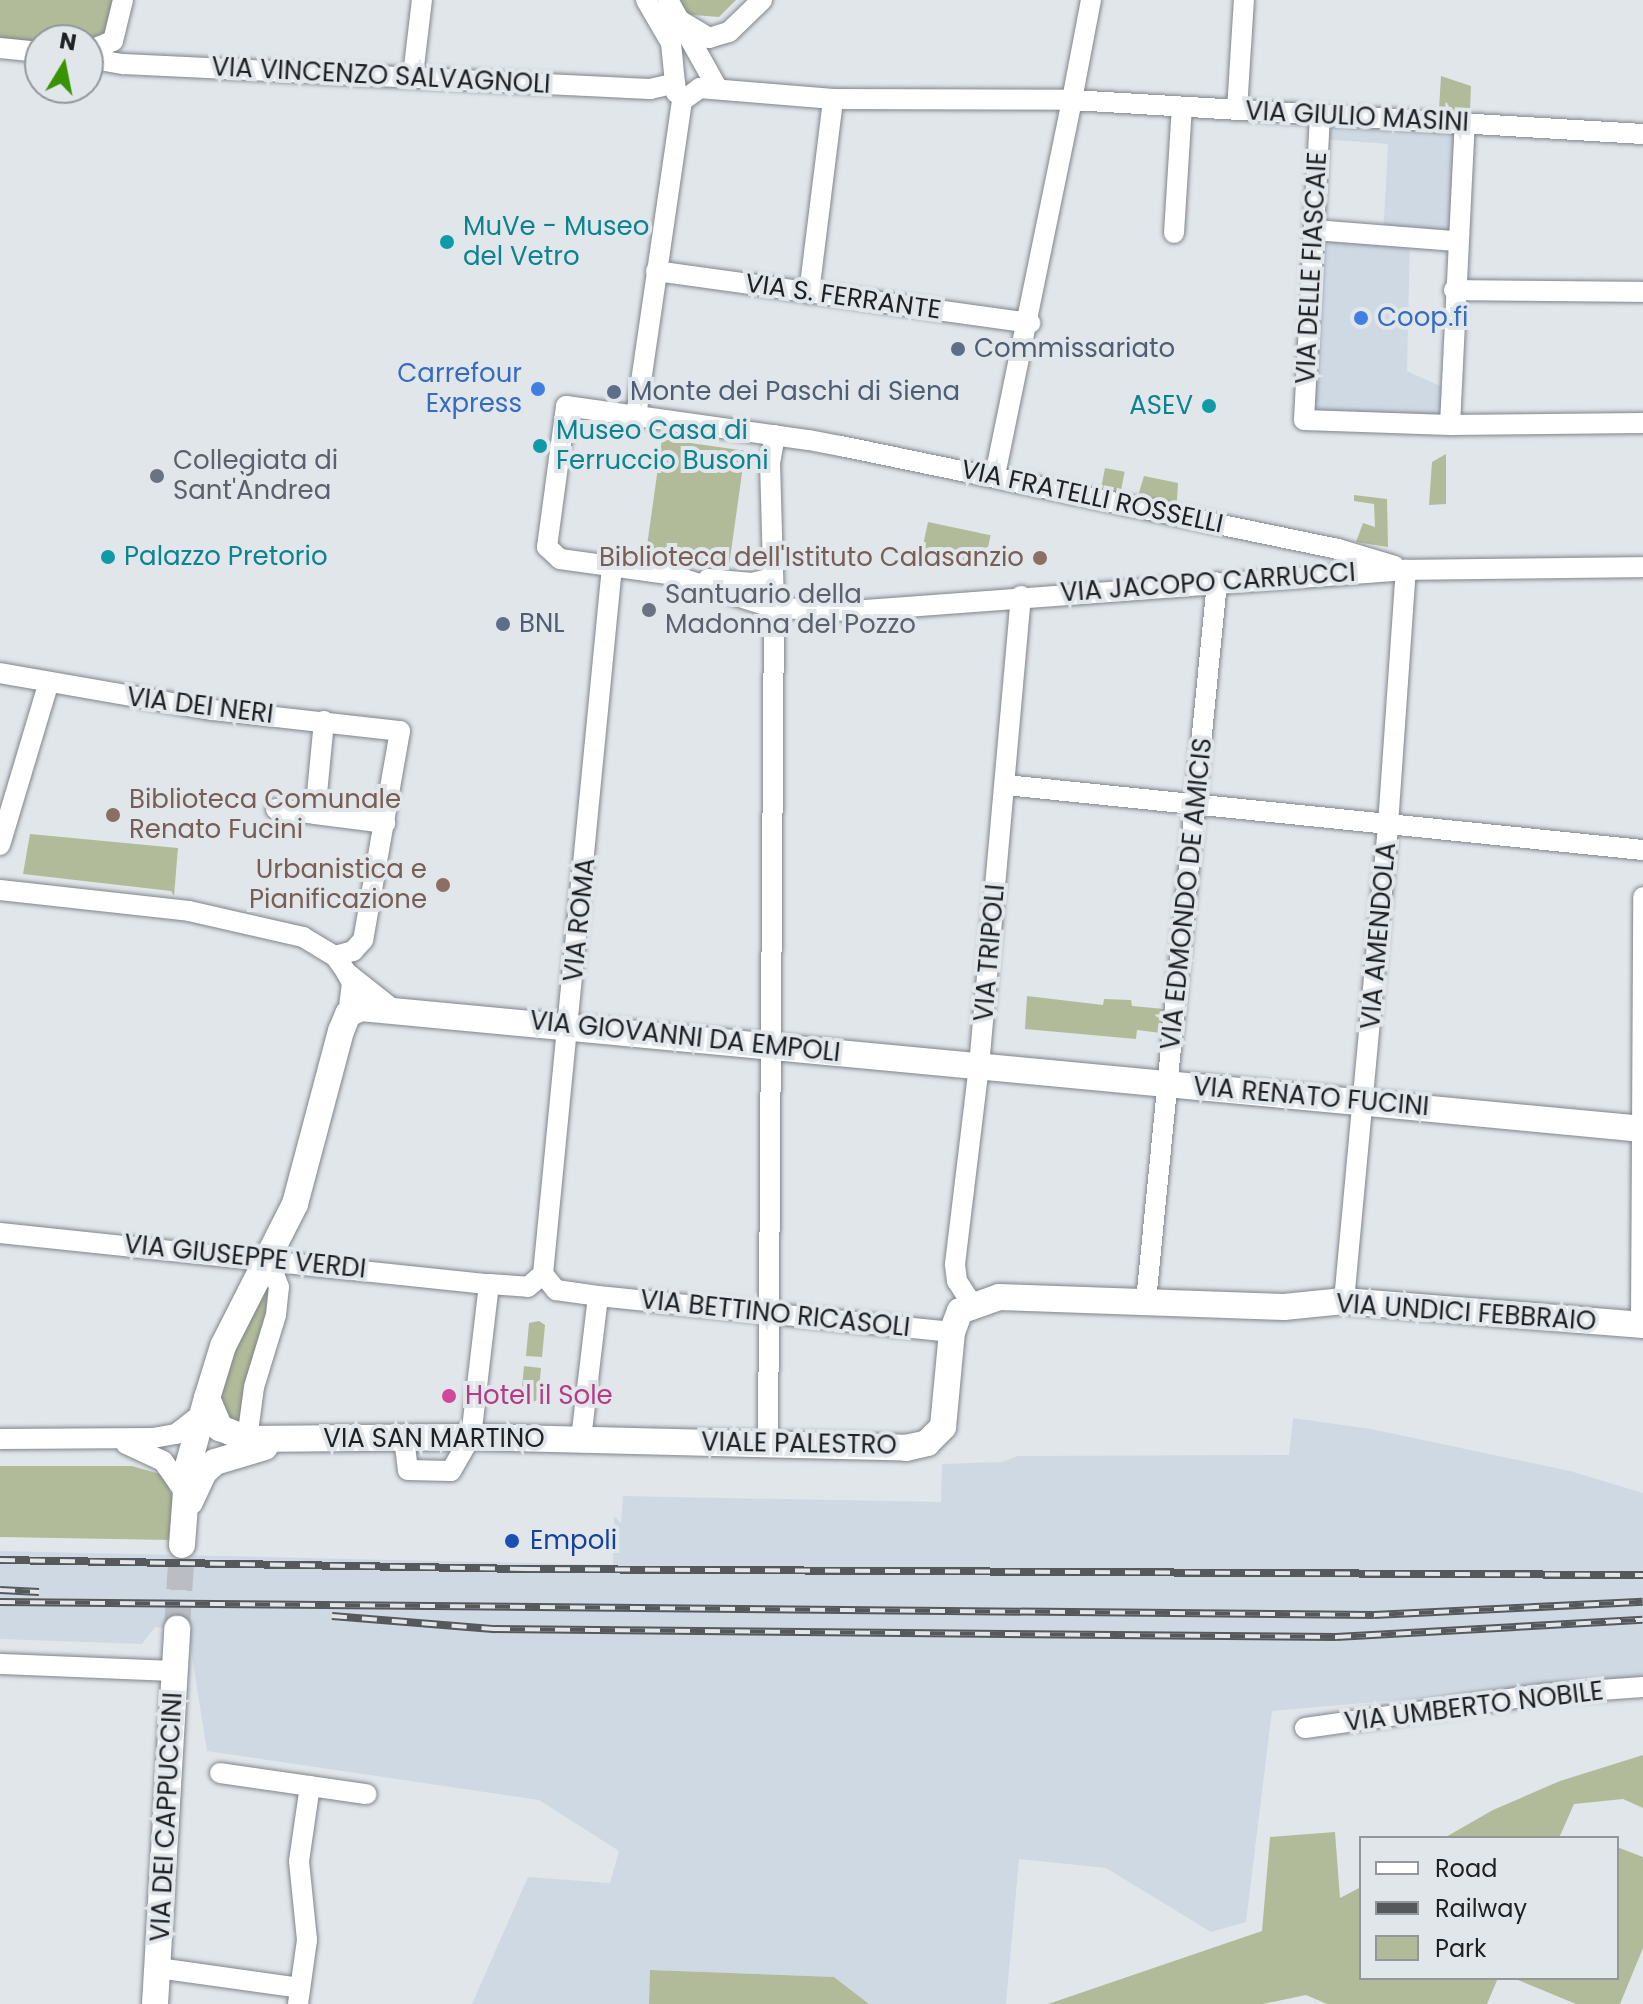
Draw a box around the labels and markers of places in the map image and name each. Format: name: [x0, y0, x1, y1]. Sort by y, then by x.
place label: MuVe - Museo del Vetro: [463, 211, 649, 272]
marker: MuVe - Museo del Vetro: [438, 233, 456, 251]
place label: Coop.fi: [1377, 302, 1468, 334]
marker: Coop.fi: [1352, 309, 1370, 327]
place label: Commissariato: [974, 333, 1175, 365]
marker: Commissariato: [949, 340, 967, 358]
place label: Carrefour Express: [397, 358, 522, 420]
place label: Monte dei Paschi di Siena: [630, 376, 960, 408]
marker: Carrefour Express: [529, 380, 547, 398]
marker: Monte dei Paschi di Siena: [605, 383, 623, 401]
place label: ASEV: [1129, 390, 1193, 422]
marker: ASEV: [1200, 397, 1218, 415]
place label: Museo Casa di Ferruccio Busoni: [556, 415, 769, 476]
marker: Museo Casa di Ferruccio Busoni: [531, 437, 549, 455]
place label: Collegiata di Sant'Andrea: [173, 445, 338, 506]
marker: Collegiata di Sant'Andrea: [148, 467, 166, 485]
place label: Palazzo Pretorio: [124, 541, 328, 573]
place label: Biblioteca dell'Istituto Calasanzio: [599, 542, 1024, 574]
marker: Palazzo Pretorio: [99, 548, 117, 566]
marker: Biblioteca dell'Istituto Calasanzio: [1031, 549, 1049, 567]
place label: Santuario della Madonna del Pozzo: [665, 579, 916, 640]
marker: Santuario della Madonna del Pozzo: [640, 601, 658, 619]
place label: BNL: [519, 608, 564, 640]
marker: BNL: [494, 615, 512, 633]
place label: Biblioteca Comunale Renato Fucini: [129, 784, 401, 846]
marker: Biblioteca Comunale Renato Fucini: [104, 806, 122, 824]
place label: Urbanistica e Pianificazione: [249, 854, 427, 916]
marker: Urbanistica e Pianificazione: [434, 876, 452, 894]
place label: Hotel il Sole: [465, 1380, 613, 1412]
marker: Hotel il Sole: [440, 1387, 458, 1405]
place label: Empoli: [530, 1525, 617, 1557]
marker: Empoli: [501, 1530, 523, 1552]

